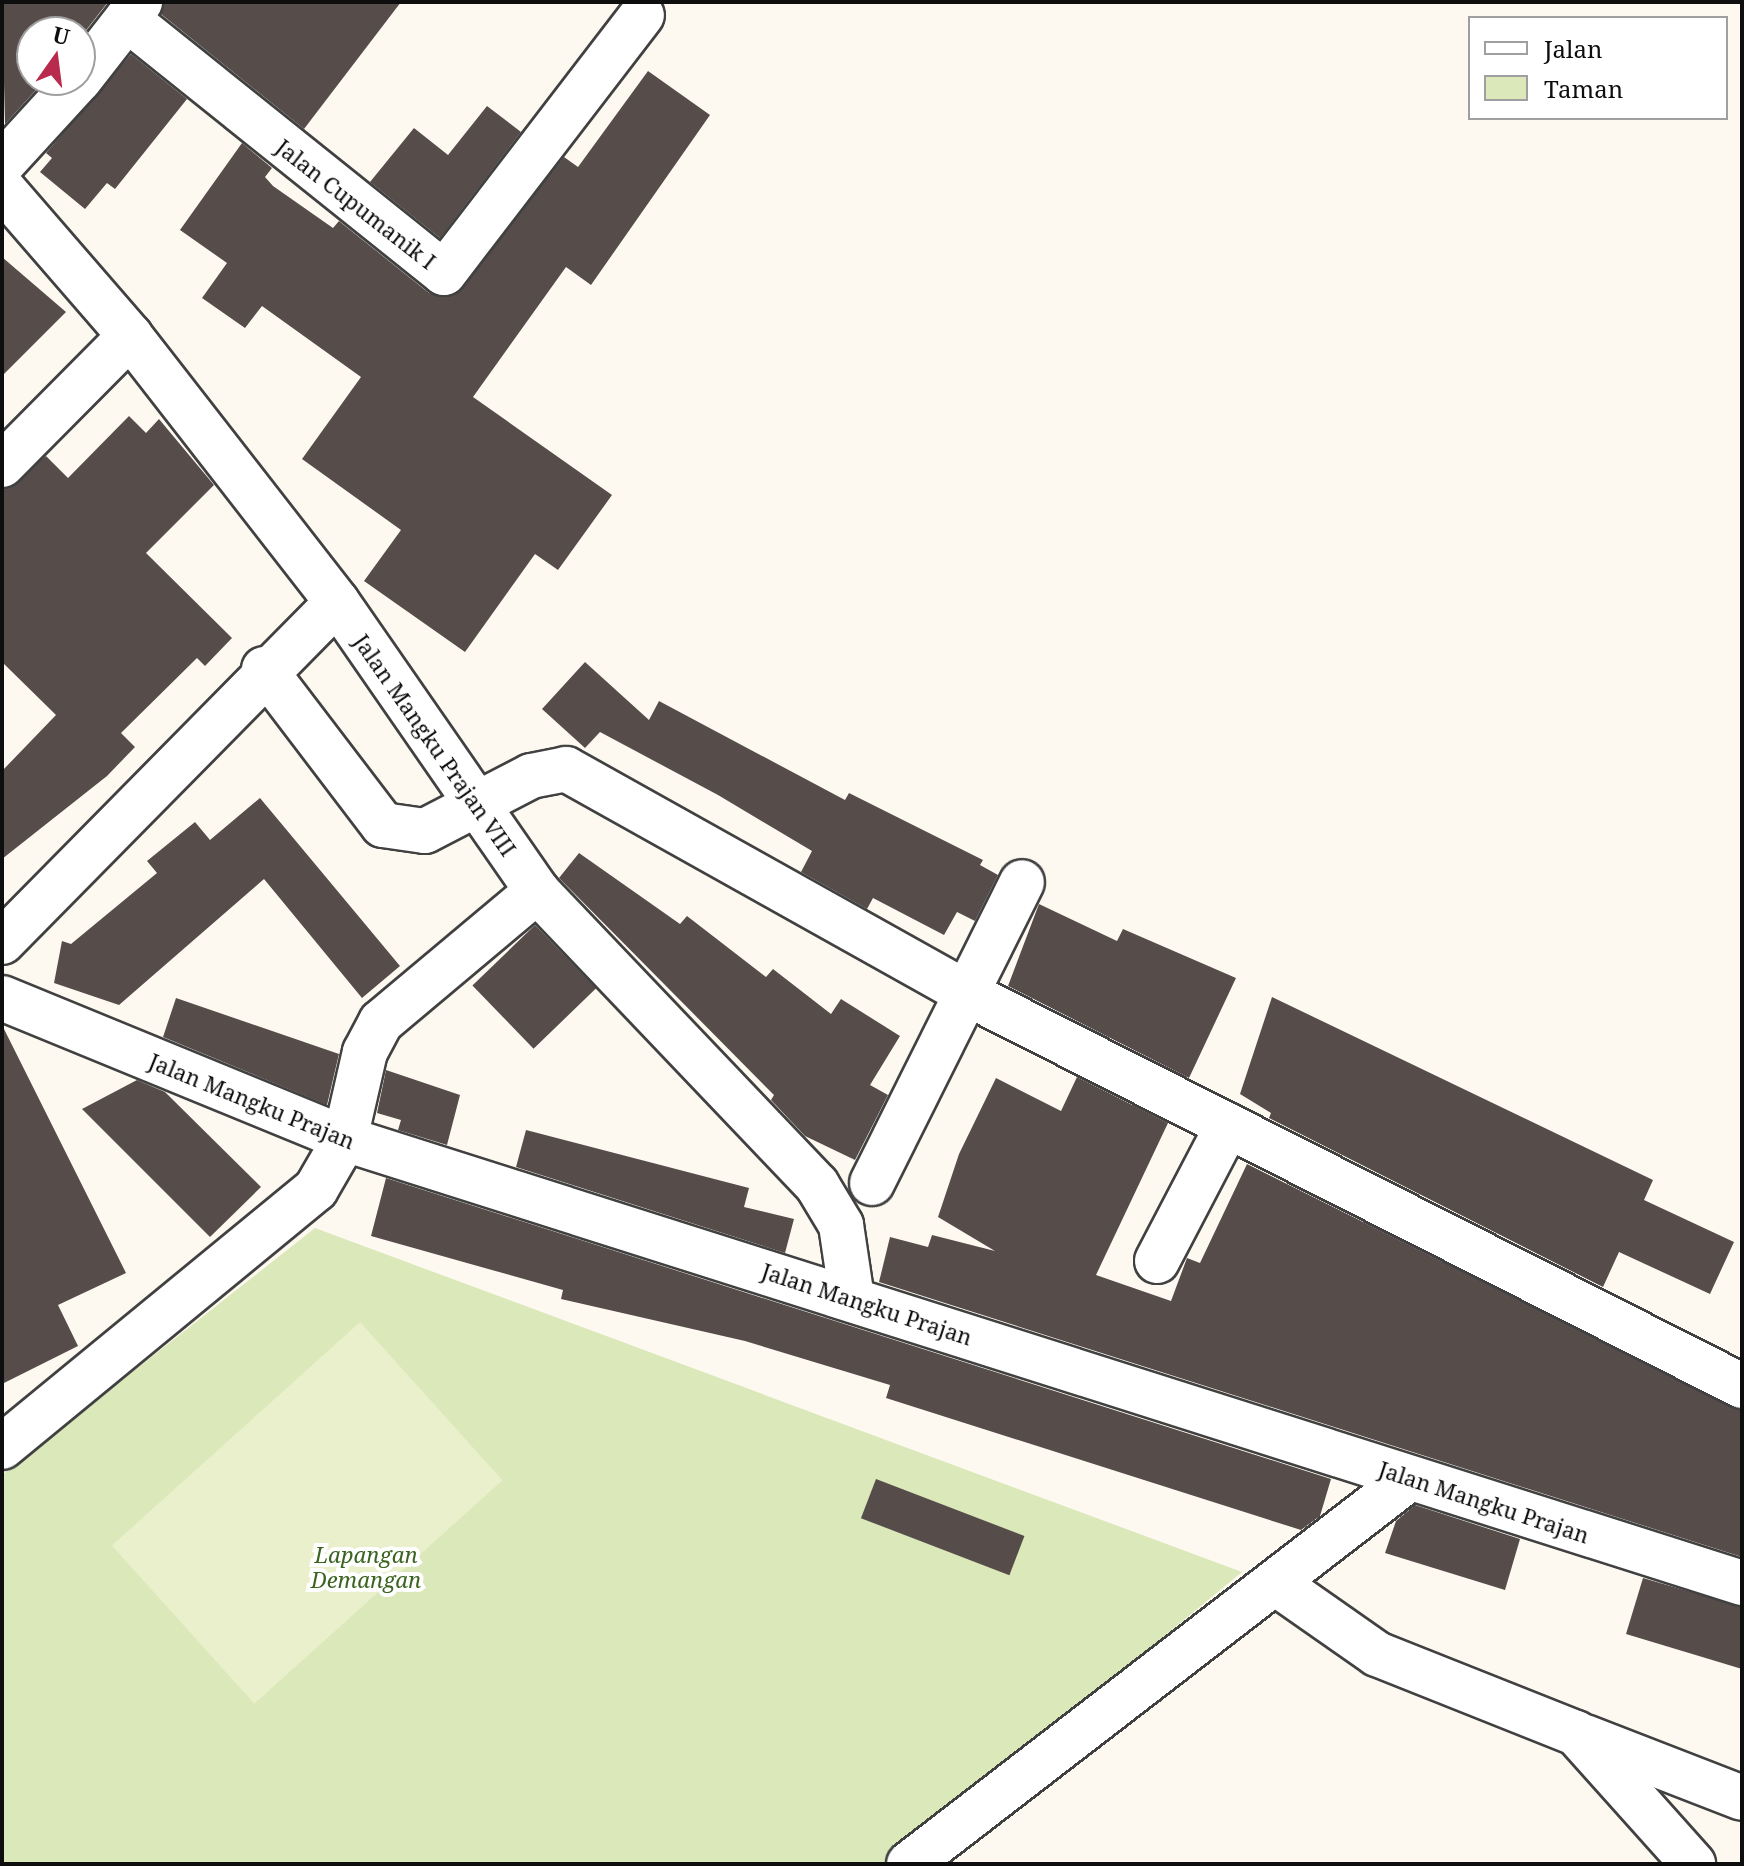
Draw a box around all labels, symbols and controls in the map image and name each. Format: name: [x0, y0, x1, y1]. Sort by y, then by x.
north arrow: [16, 16, 96, 96]
legend: [1468, 16, 1728, 120]
text: U: [50, 18, 73, 51]
text: Jalan: [1544, 32, 1603, 65]
text: Taman: [1544, 72, 1623, 105]
street label: Jalan Cupumanik I: [271, 133, 441, 275]
street label: Jalan Mangku Prajan VIII: [348, 629, 522, 861]
street label: Jalan Mangku Prajan: [145, 1048, 359, 1154]
street label: Jalan Mangku Prajan: [758, 1257, 976, 1351]
street label: Jalan Mangku Prajan: [1375, 1455, 1593, 1549]
park label: Lapangan Demangan: [311, 1541, 421, 1592]

